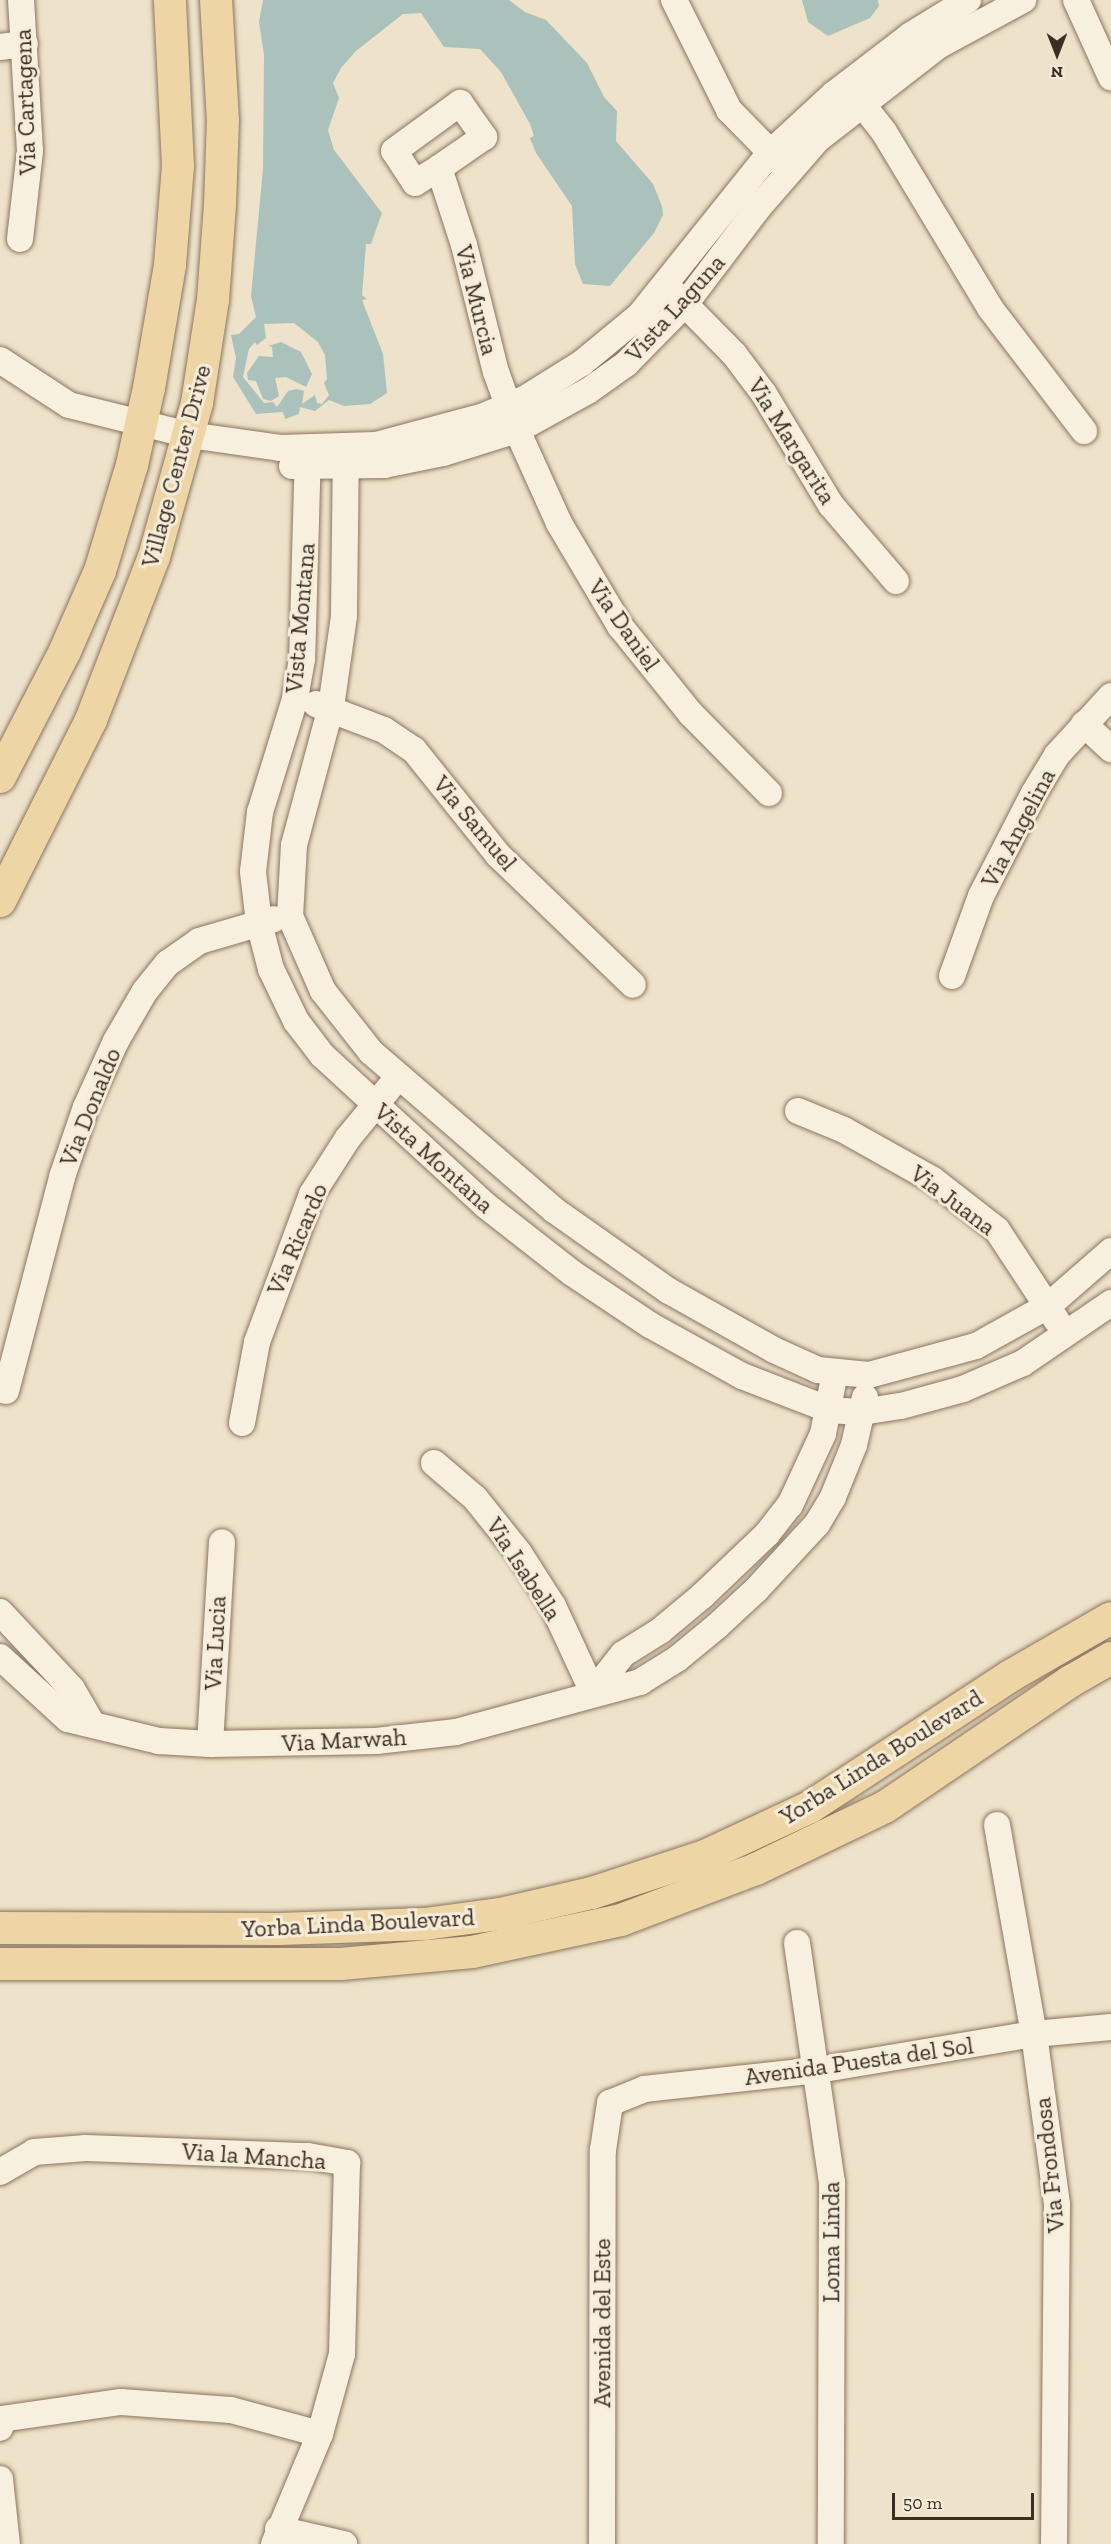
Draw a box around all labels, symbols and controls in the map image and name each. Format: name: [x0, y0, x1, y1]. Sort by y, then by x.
north arrow: [1027, 24, 1087, 84]
street label: Via Cartagena: [8, 28, 42, 176]
text: N: [1051, 63, 1063, 82]
street label: Via Murcia: [449, 242, 505, 358]
street label: Vista Laguna: [619, 248, 731, 368]
street label: Village Center Drive: [135, 361, 217, 571]
street label: Via Margarita: [742, 373, 842, 509]
street label: Vista Montana: [279, 542, 321, 694]
street label: Via Daniel: [582, 574, 666, 676]
street label: Via Angelina: [975, 763, 1061, 893]
street label: Via Samuel: [427, 770, 523, 876]
street label: Via Donaldo: [53, 1044, 127, 1170]
street label: Vista Montana: [368, 1097, 500, 1219]
street label: Via Juana: [905, 1159, 1001, 1241]
street label: Via Ricardo: [261, 1179, 333, 1299]
street label: Via Isabella: [480, 1512, 568, 1626]
street label: Via Lucia: [198, 1595, 232, 1691]
street label: Yorba Linda Boulevard: [774, 1683, 988, 1831]
street label: Via Marwah: [281, 1722, 407, 1758]
street label: Yorba Linda Boulevard: [241, 1903, 475, 1943]
street label: Avenida Puesta del Sol: [743, 2031, 975, 2091]
street label: Via Frondosa: [1028, 2096, 1070, 2234]
street label: Via la Mancha: [181, 2137, 327, 2175]
street label: Loma Linda: [817, 2181, 845, 2303]
street label: Avenida del Este: [588, 2238, 616, 2408]
scale bar: [895, 2481, 1038, 2519]
text: 50 m: [903, 2492, 942, 2514]

